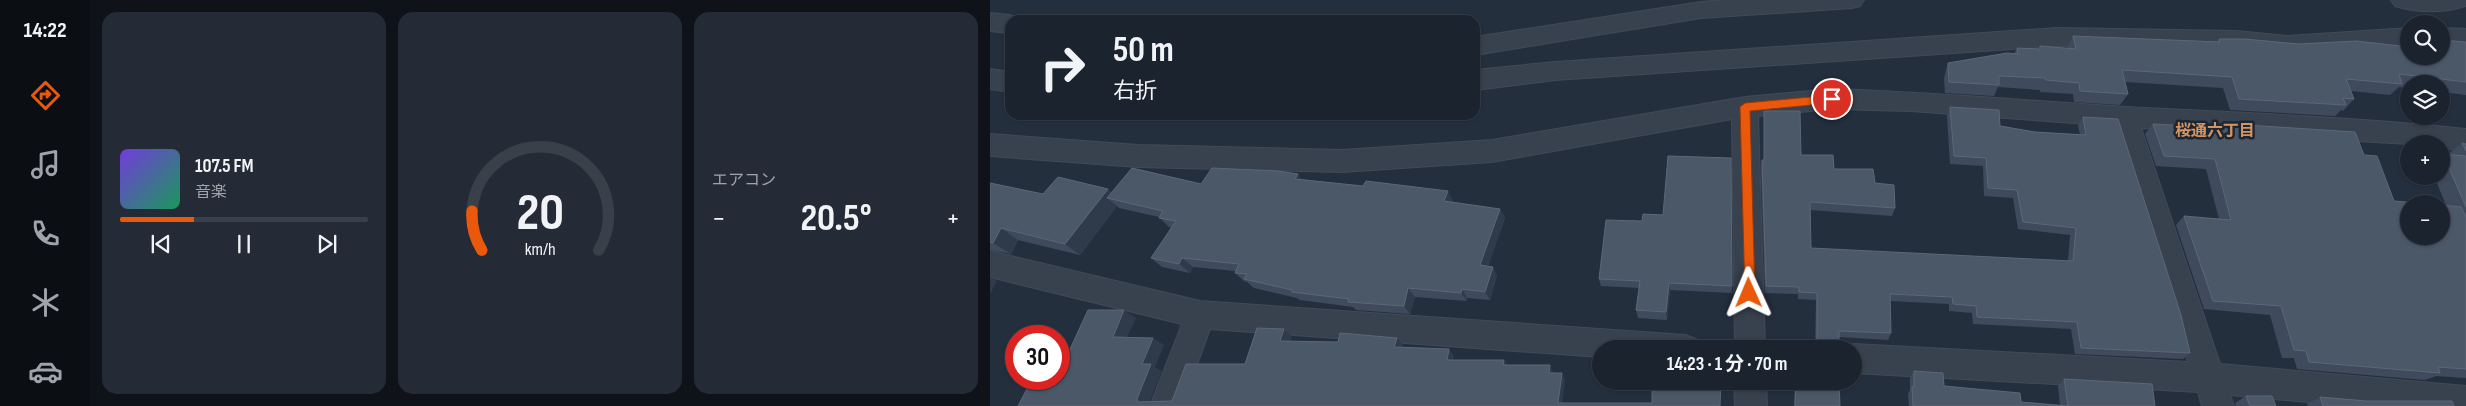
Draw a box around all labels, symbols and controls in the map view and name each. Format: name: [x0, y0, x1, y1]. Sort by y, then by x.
map controls: [2400, 15, 2450, 245]
button: search: [2400, 15, 2450, 65]
text: 14:22: [23, 17, 67, 44]
text: 50 m: [1113, 29, 1174, 72]
icon: right: [1030, 35, 1095, 100]
button: layers: [2400, 75, 2450, 125]
icon: directions: [28, 78, 63, 113]
text: 右折: [1113, 78, 1157, 105]
pin: [1811, 78, 1853, 120]
icon: arrive: [1818, 85, 1846, 113]
district label: 桜通六丁目: [2175, 122, 2255, 141]
button: +: [2400, 135, 2450, 185]
icon: music: [28, 147, 63, 182]
text: 107.5 FM: [195, 155, 254, 178]
text: エアコン: [712, 171, 776, 190]
text: 20: [516, 182, 564, 245]
text: 音楽: [195, 183, 227, 202]
button: −: [2400, 195, 2450, 245]
text: 20.5°: [800, 196, 872, 241]
text: −: [712, 202, 726, 235]
text: +: [946, 202, 960, 235]
icon: phone: [28, 216, 63, 251]
icon: previous: [147, 230, 175, 258]
icon: pause: [230, 230, 258, 258]
icon: next: [313, 230, 341, 258]
text: km/h: [525, 239, 555, 260]
position arrow: [1722, 266, 1774, 318]
icon: climate: [28, 285, 63, 320]
speed limit sign: 30: [1005, 325, 1070, 390]
text: 14:23 · 1 分 · 70 m: [1667, 353, 1787, 376]
icon: car: [28, 354, 63, 389]

